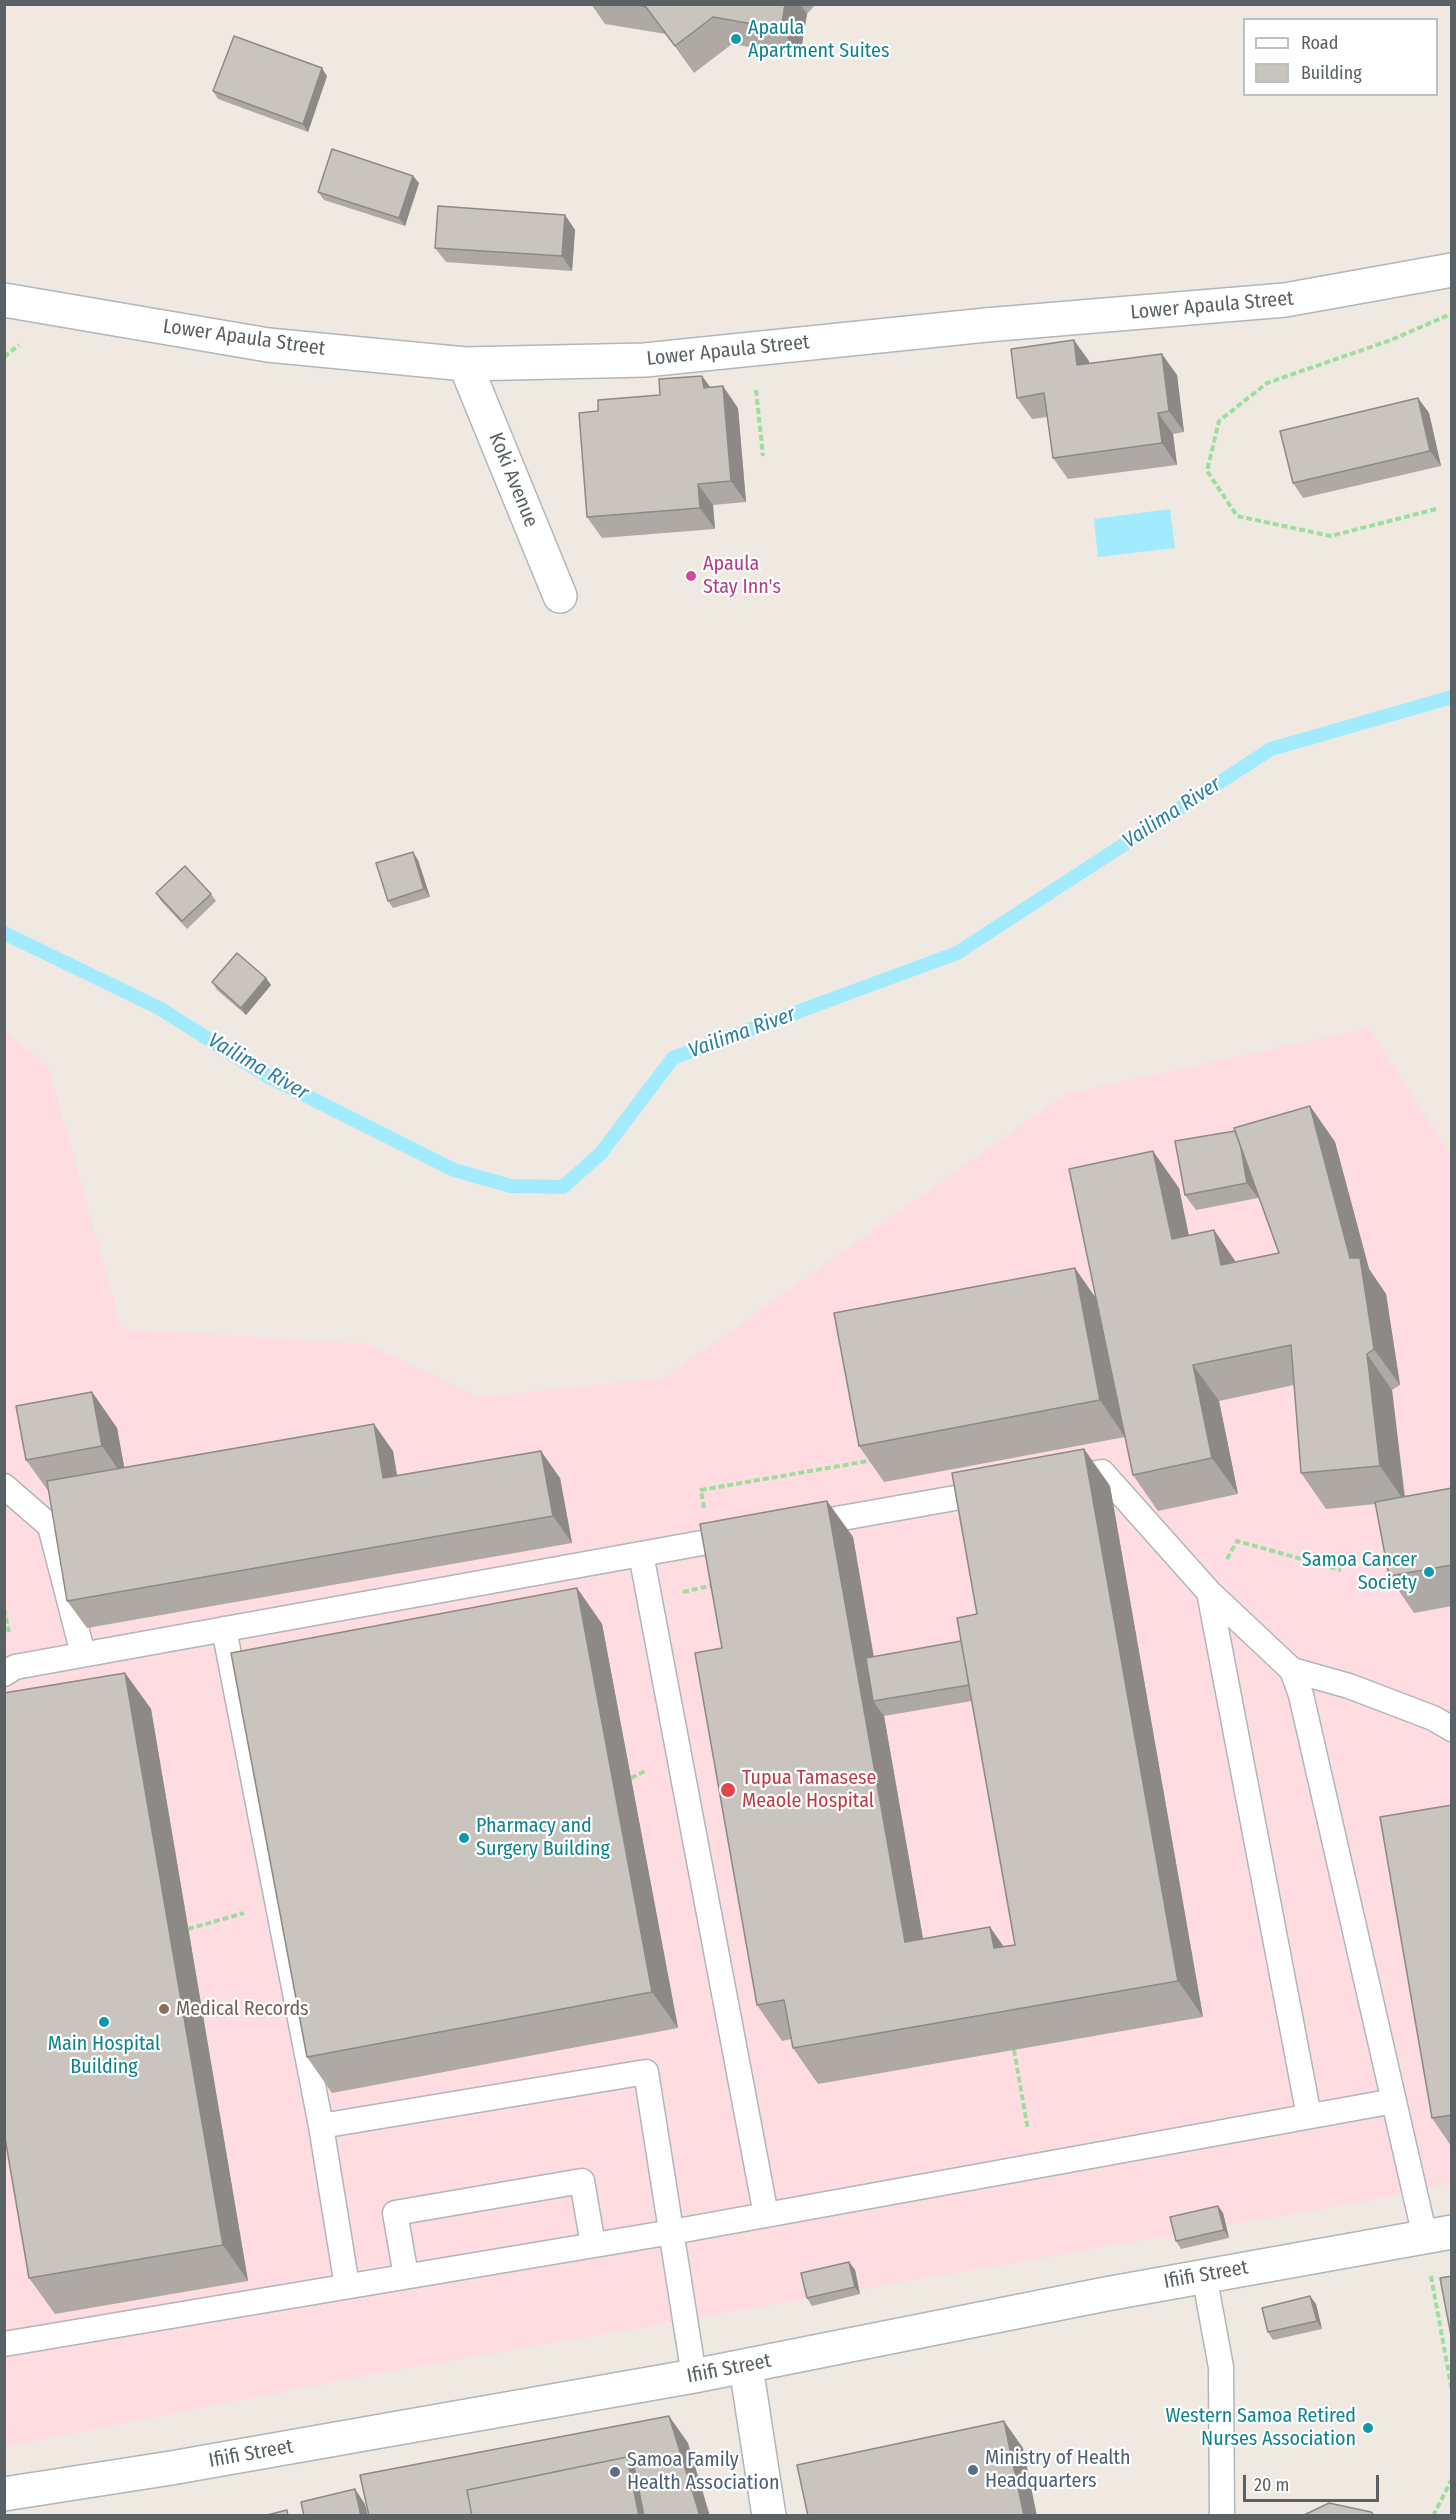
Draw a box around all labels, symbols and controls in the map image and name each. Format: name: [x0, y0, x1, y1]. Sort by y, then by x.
place label: Apaula Apartment Suites: [748, 16, 889, 63]
legend: [1243, 18, 1438, 96]
marker: Apaula Apartment Suites: [729, 32, 743, 46]
text: Road: [1301, 32, 1338, 54]
text: Building: [1301, 62, 1362, 84]
street label: Lower Apaula Street: [1129, 287, 1295, 325]
street label: Lower Apaula Street: [161, 315, 327, 361]
street label: Lower Apaula Street: [645, 331, 811, 371]
street label: Koki Avenue: [483, 429, 543, 531]
place label: Apaula Stay Inn's: [703, 552, 781, 599]
marker: Apaula Stay Inn's: [684, 569, 698, 583]
water label: Vailima River: [1118, 772, 1226, 854]
water label: Vailima River: [685, 1002, 799, 1064]
water label: Vailima River: [203, 1028, 313, 1106]
place label: Samoa Cancer Society: [1302, 1548, 1417, 1595]
marker: Samoa Cancer Society: [1422, 1565, 1436, 1579]
place label: Tupua Tamasese Meaole Hospital: [742, 1766, 876, 1813]
marker: Tupua Tamasese Meaole Hospital: [719, 1781, 737, 1799]
place label: Pharmacy and Surgery Building: [476, 1814, 610, 1861]
marker: Pharmacy and Surgery Building: [457, 1831, 471, 1845]
place label: Medical Records: [176, 1997, 309, 2021]
marker: Medical Records: [157, 2002, 171, 2016]
marker: Main Hospital Building: [97, 2015, 111, 2029]
place label: Main Hospital Building: [48, 2032, 160, 2079]
street label: Ifiifi Street: [1162, 2256, 1250, 2294]
street label: Ifiifi Street: [685, 2349, 773, 2389]
place label: Western Samoa Retired Nurses Association: [1165, 2404, 1356, 2451]
marker: Western Samoa Retired Nurses Association: [1361, 2421, 1375, 2435]
street label: Ifiifi Street: [207, 2435, 295, 2473]
place label: Ministry of Health Headquarters: [985, 2446, 1131, 2493]
place label: Samoa Family Health Association: [627, 2448, 779, 2495]
marker: Ministry of Health Headquarters: [966, 2463, 980, 2477]
scale bar: [1246, 2463, 1382, 2501]
marker: Samoa Family Health Association: [608, 2465, 622, 2479]
text: 20 m: [1254, 2474, 1289, 2496]

